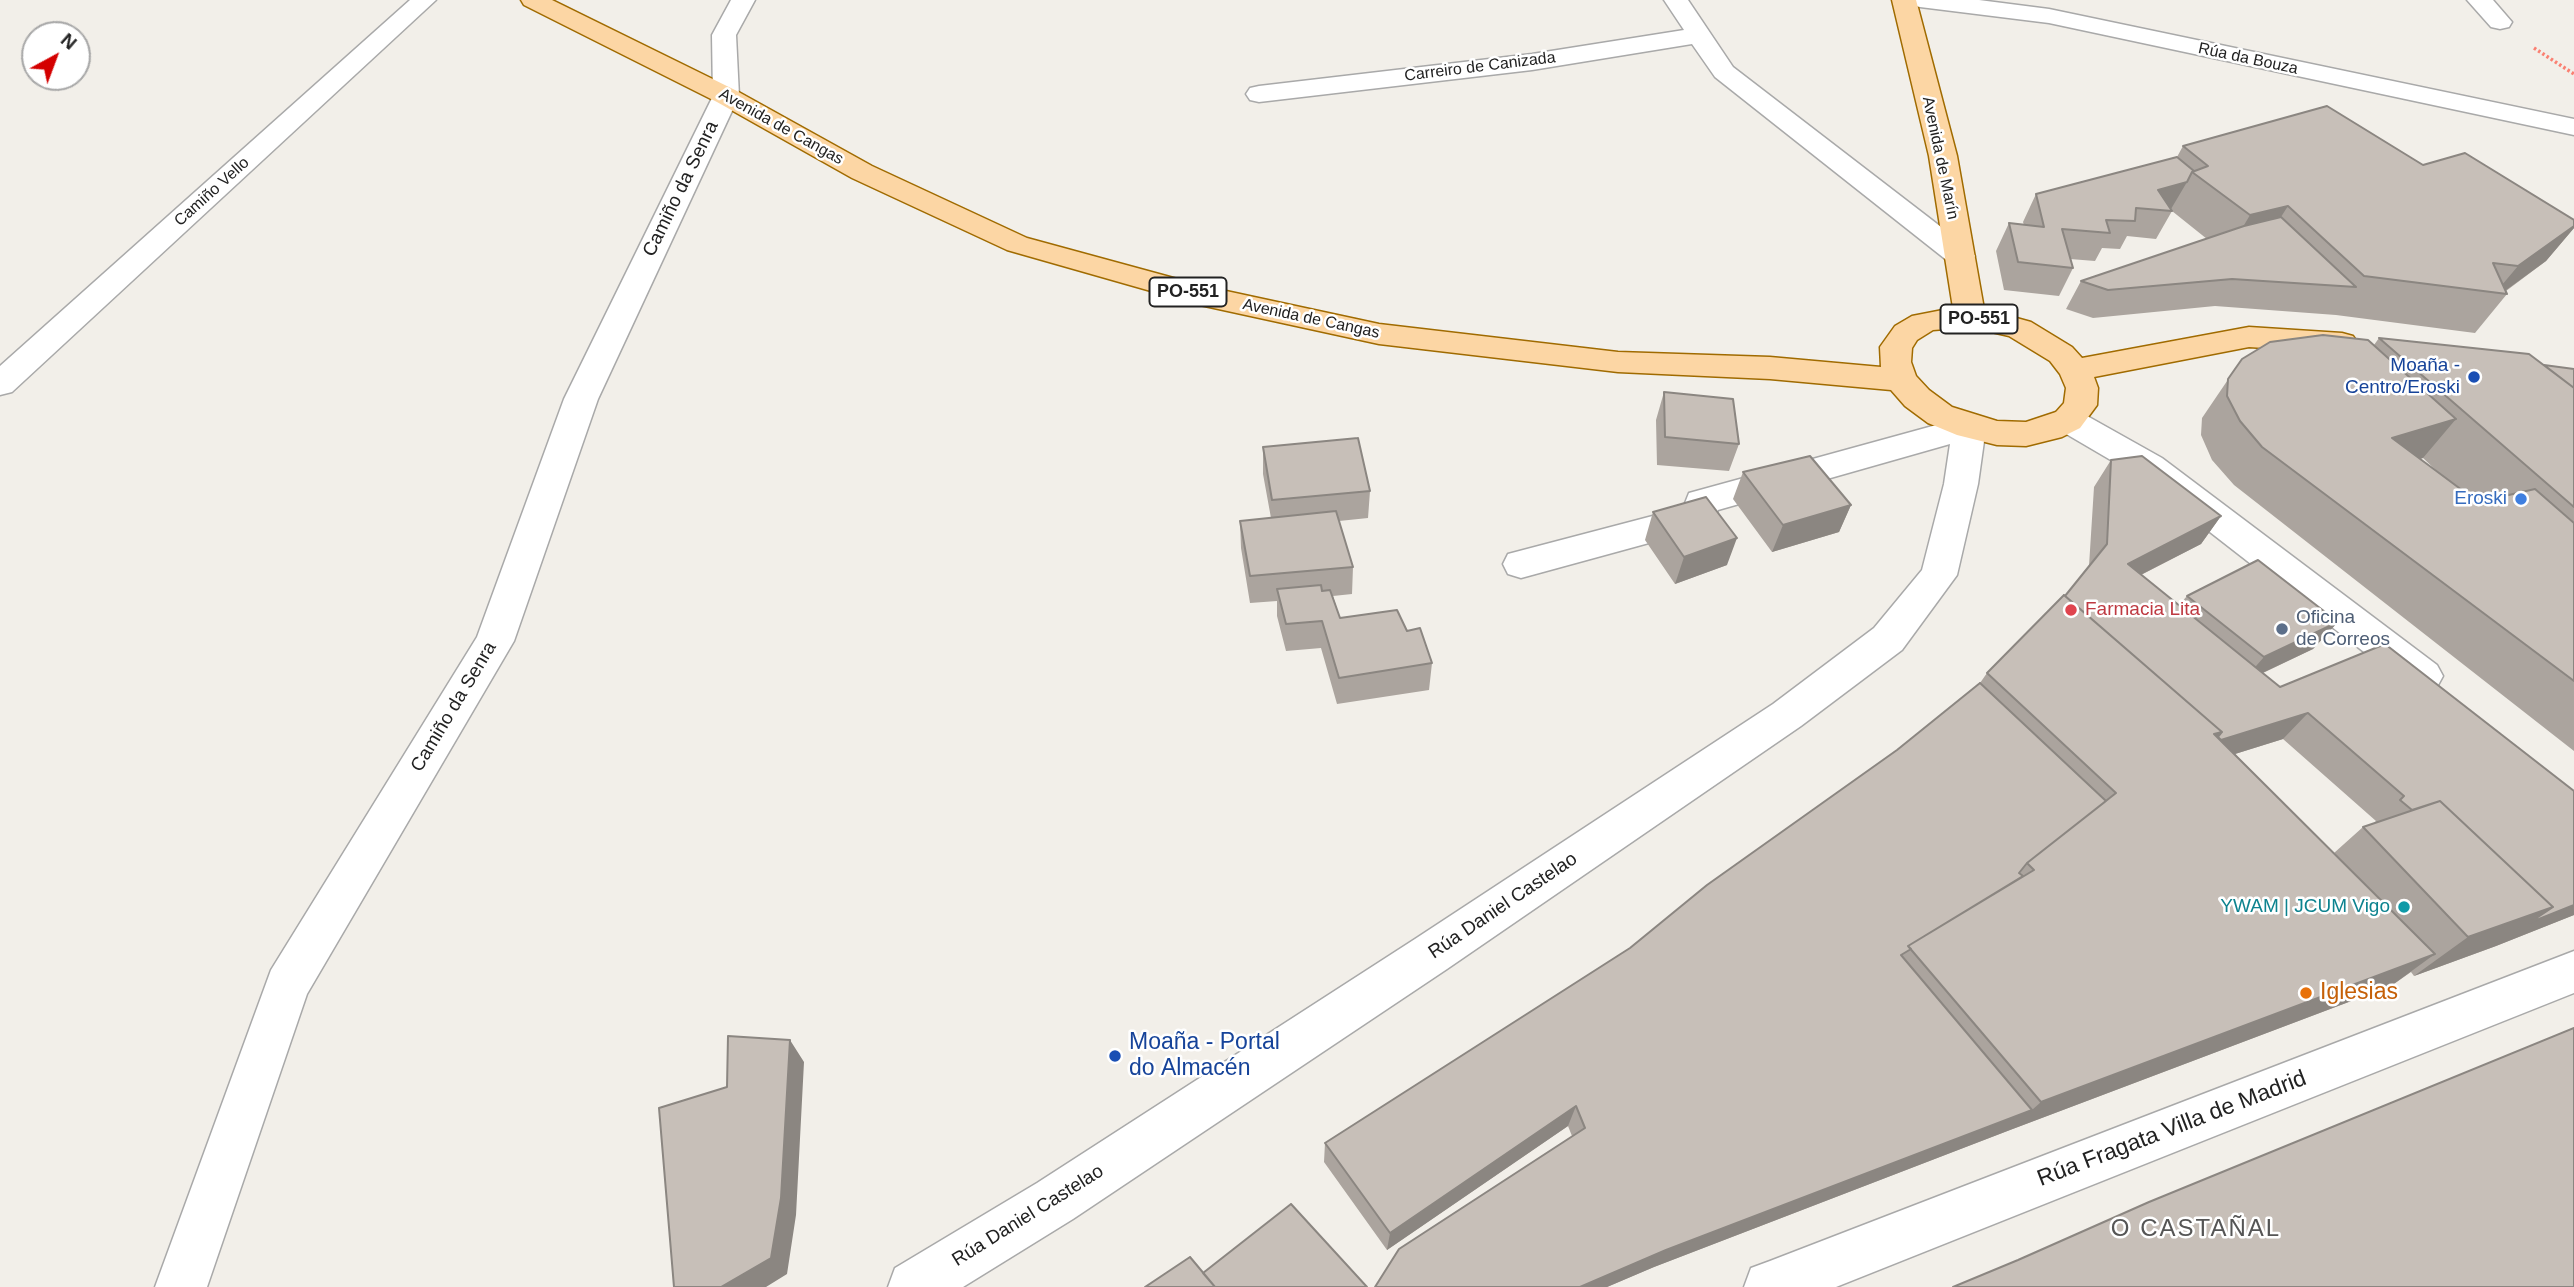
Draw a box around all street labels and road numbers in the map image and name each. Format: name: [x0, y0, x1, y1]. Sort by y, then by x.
street label: Rúa da Bouza: [2196, 39, 2300, 79]
street label: Carreiro de Canizada: [1403, 48, 1557, 86]
street label: Avenida de Cangas: [715, 85, 847, 169]
street label: Avenida de Marín: [1918, 95, 1962, 221]
street label: Camiño da Senra: [638, 118, 724, 260]
street label: Camiño Vello: [171, 153, 253, 231]
road number: PO-551: [1150, 278, 1226, 306]
street label: Avenida de Cangas: [1241, 295, 1381, 343]
road number: PO-551: [1940, 304, 2018, 334]
street label: Camiño da Senra: [406, 638, 502, 776]
street label: Rúa Daniel Castelao: [1424, 848, 1582, 964]
street label: Rúa Fragata Villa de Madrid: [2034, 1065, 2310, 1193]
street label: Rúa Daniel Castelao: [948, 1160, 1108, 1272]

